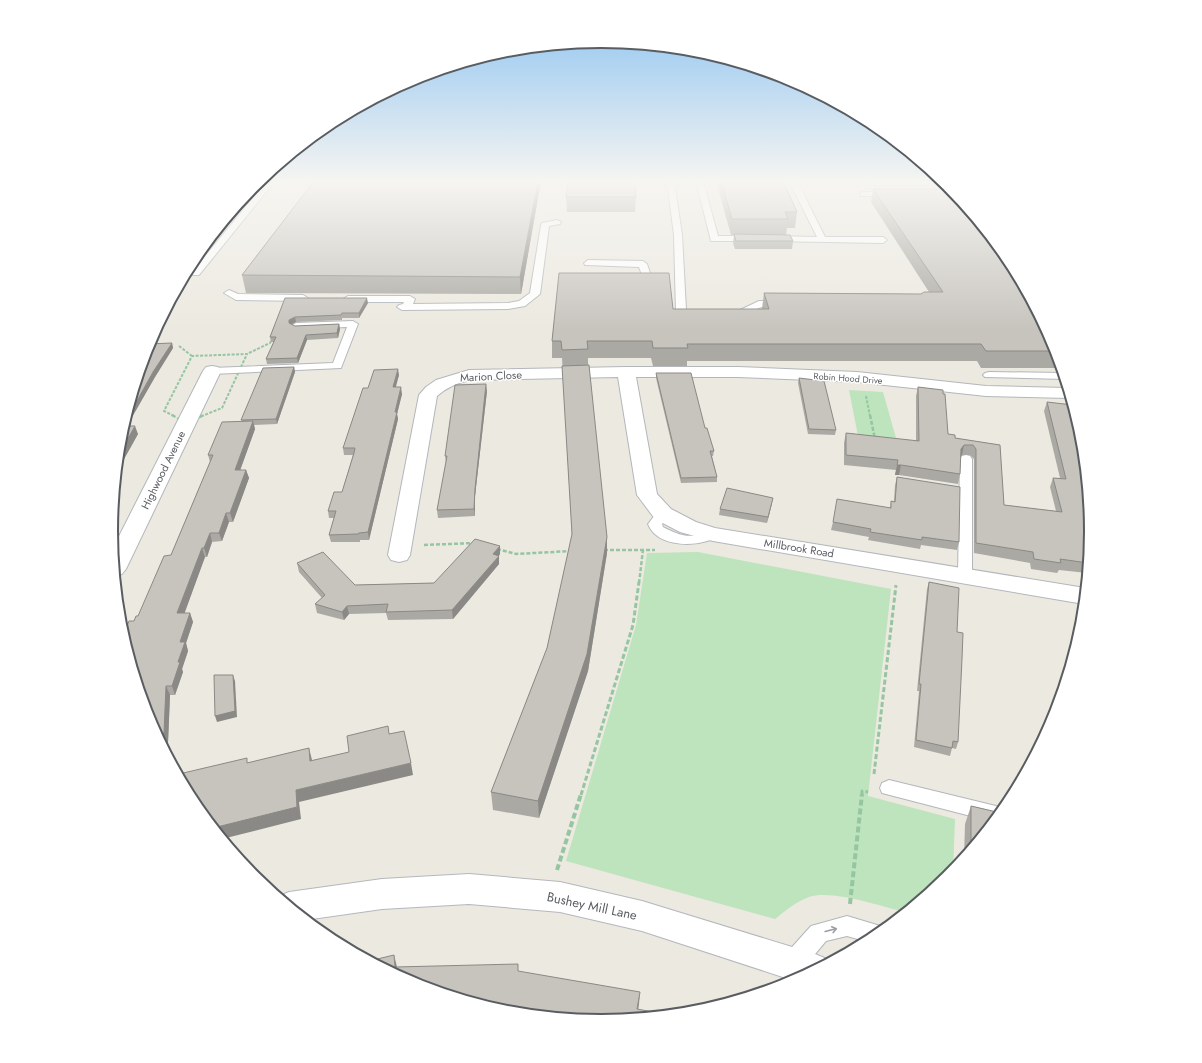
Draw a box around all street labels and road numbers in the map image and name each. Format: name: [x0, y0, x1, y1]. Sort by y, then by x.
street label: Marion Close: [460, 366, 523, 386]
street label: Robin Hood Drive: [813, 369, 883, 387]
street label: Highwood Avenue: [137, 428, 189, 512]
street label: Millbrook Road: [763, 535, 835, 561]
street label: Bushey Mill Lane: [545, 887, 639, 925]

